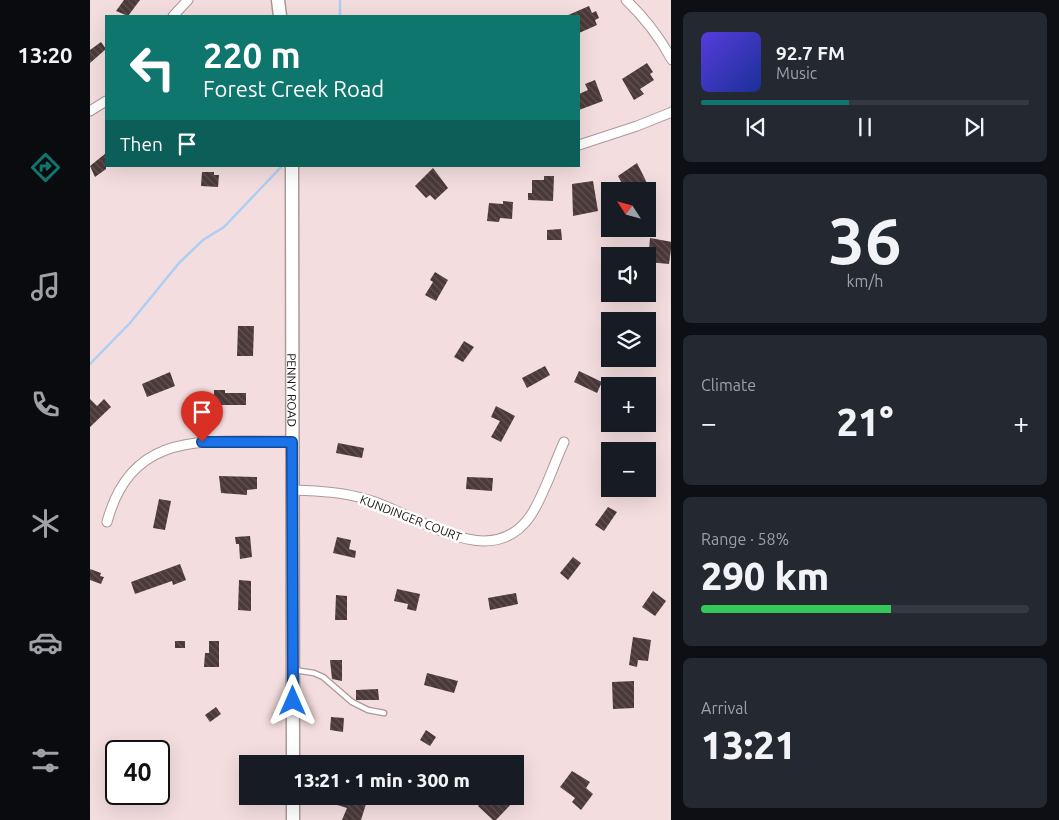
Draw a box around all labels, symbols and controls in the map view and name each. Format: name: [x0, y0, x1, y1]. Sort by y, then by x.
icon: left: [120, 35, 185, 100]
text: 220 m: [203, 35, 301, 75]
text: 13:20: [17, 42, 73, 67]
text: 92.7 FM: [776, 42, 845, 64]
text: Music: [776, 64, 817, 82]
text: Forest Creek Road: [203, 76, 384, 101]
icon: previous: [742, 113, 770, 141]
icon: pause: [851, 113, 879, 141]
icon: next: [960, 113, 988, 141]
icon: arrive: [173, 130, 201, 158]
text: Then: [120, 133, 163, 155]
icon: directions: [28, 150, 63, 185]
north arrow: [601, 182, 656, 238]
map controls: [601, 182, 656, 497]
text: 36: [828, 203, 902, 276]
button: sound: [601, 247, 656, 302]
icon: music: [28, 269, 63, 304]
text: km/h: [847, 272, 883, 290]
button: layers: [601, 312, 656, 367]
street label: PENNY ROAD: [286, 353, 299, 427]
text: Climate: [701, 376, 756, 394]
button: +: [601, 377, 656, 432]
icon: phone: [28, 387, 63, 422]
pin: [181, 391, 223, 442]
icon: arrive: [188, 398, 216, 426]
text: 21°: [837, 401, 893, 443]
text: −: [701, 407, 717, 438]
text: +: [1013, 407, 1029, 438]
button: −: [601, 442, 656, 497]
street label: KUNDINGER COURT: [358, 493, 464, 544]
icon: climate: [28, 506, 63, 541]
text: Range · 58%: [701, 530, 789, 548]
text: 290 km: [701, 555, 829, 597]
icon: car: [28, 625, 63, 660]
position arrow: [266, 674, 318, 726]
text: Arrival: [701, 699, 748, 717]
text: 13:21: [701, 724, 796, 766]
speed limit sign: 40: [105, 740, 170, 805]
icon: filters: [28, 743, 63, 778]
text: 13:21 · 1 min · 300 m: [293, 769, 470, 791]

